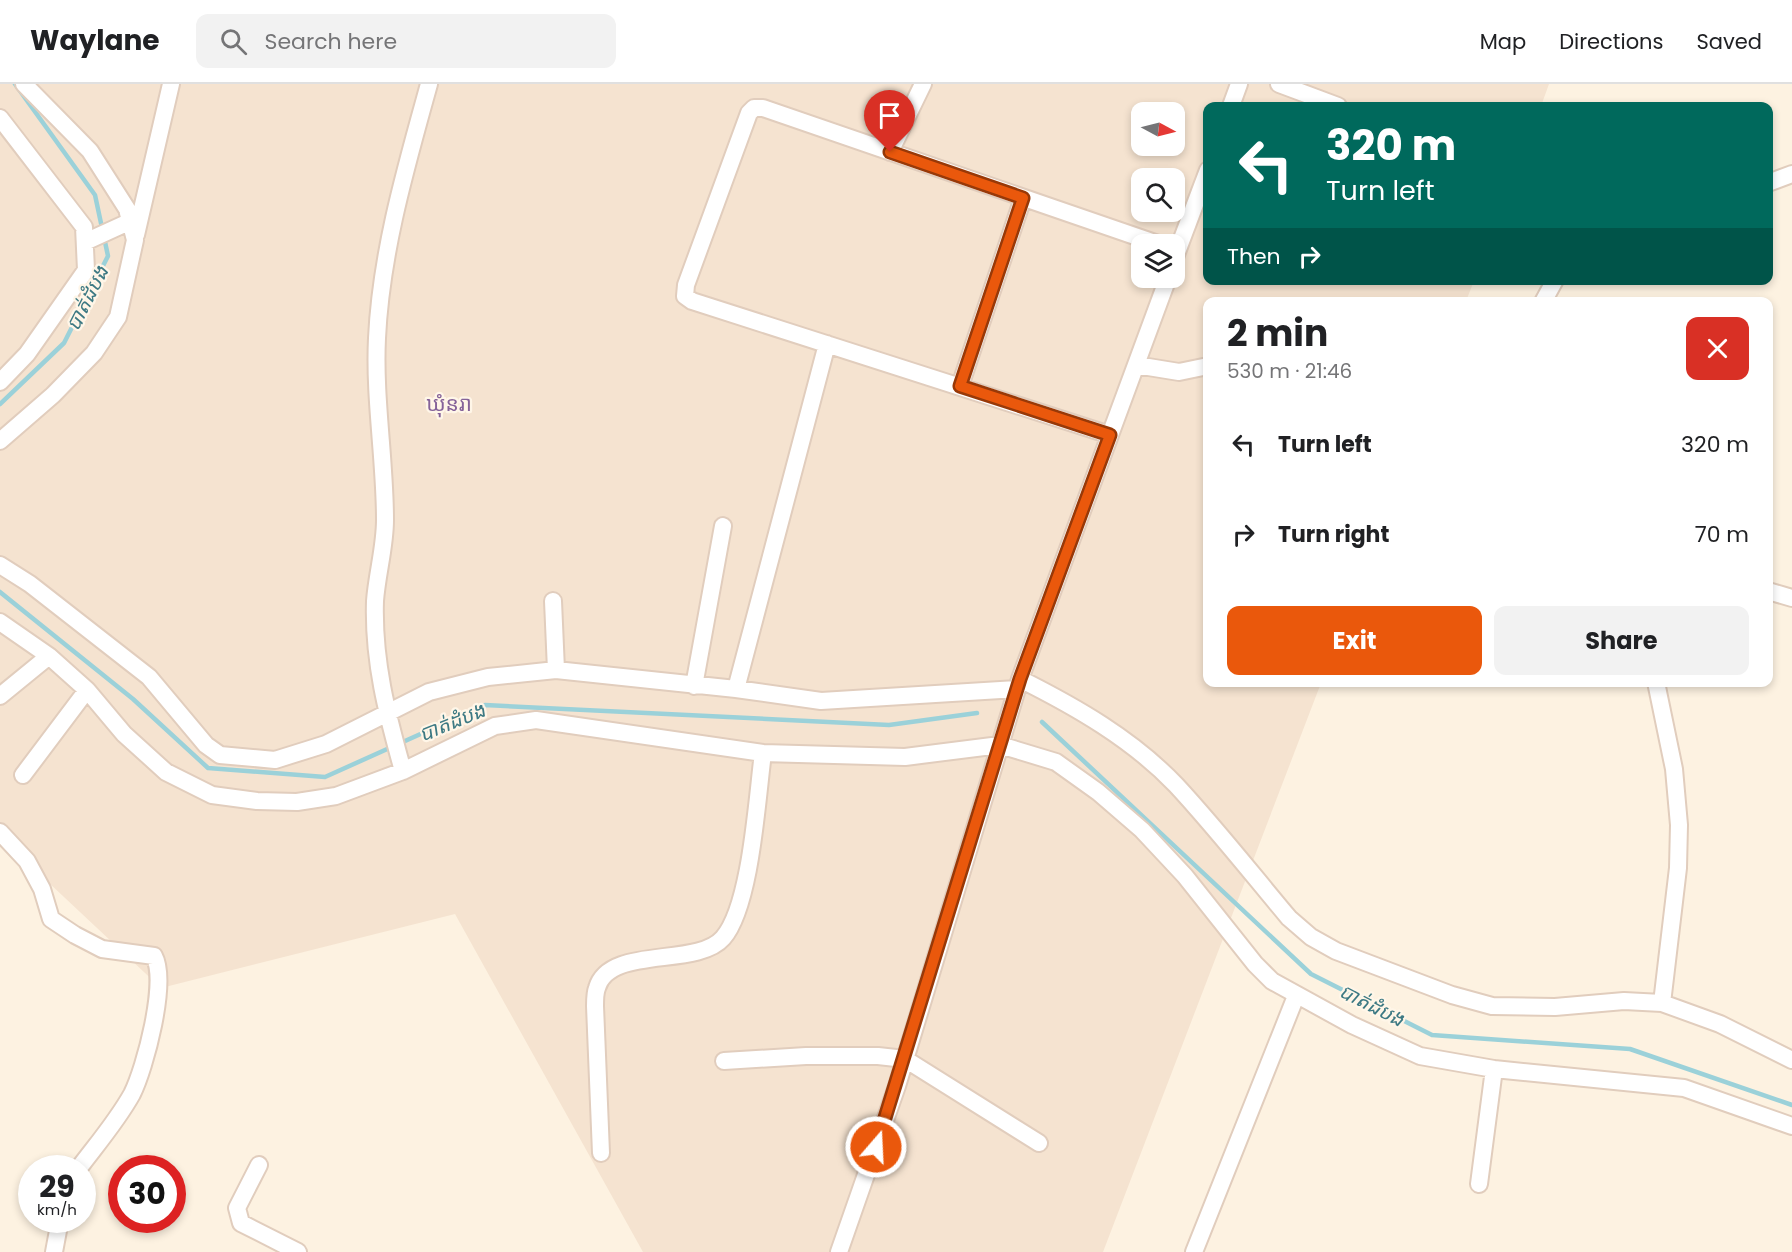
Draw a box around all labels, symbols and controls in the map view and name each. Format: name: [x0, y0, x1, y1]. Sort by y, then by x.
search box: [196, 14, 616, 68]
text: Waylane: [30, 21, 160, 60]
icon: search: [217, 25, 250, 58]
text: Search here: [265, 26, 397, 57]
text: Map: [1480, 27, 1526, 56]
text: Directions: [1559, 27, 1663, 56]
text: Saved: [1696, 27, 1762, 56]
pin: [864, 90, 915, 152]
icon: arrive: [873, 99, 906, 132]
north arrow: [1131, 102, 1185, 156]
map controls: [1131, 102, 1185, 288]
text: 320 m: [1326, 116, 1456, 175]
icon: left: [1227, 126, 1305, 204]
button: search: [1131, 168, 1185, 222]
text: Turn left: [1326, 172, 1435, 209]
button: layers: [1131, 234, 1185, 288]
icon: right: [1293, 240, 1326, 273]
text: Then: [1227, 241, 1281, 272]
water label: បាត់ដំបង: [59, 261, 115, 335]
text: 2 min: [1227, 308, 1328, 359]
button: close: [1686, 317, 1749, 380]
text: 530 m · 21:46: [1227, 357, 1352, 385]
district label: ឃុំនរា: [426, 389, 472, 418]
icon: left: [1227, 428, 1260, 461]
text: Turn left: [1278, 429, 1372, 460]
text: 320 m: [1681, 429, 1749, 460]
icon: right: [1227, 518, 1260, 551]
text: Turn right: [1278, 519, 1389, 550]
text: 70 m: [1695, 519, 1749, 550]
button: Exit: [1227, 606, 1482, 675]
button: Share: [1494, 606, 1749, 675]
water label: បាត់ដំបង: [415, 696, 490, 748]
water label: បាត់ដំបង: [1335, 977, 1409, 1033]
position arrow: [844, 1115, 908, 1179]
speed limit sign: 30: [108, 1155, 186, 1233]
text: 29: [39, 1165, 75, 1208]
text: km/h: [37, 1199, 77, 1220]

